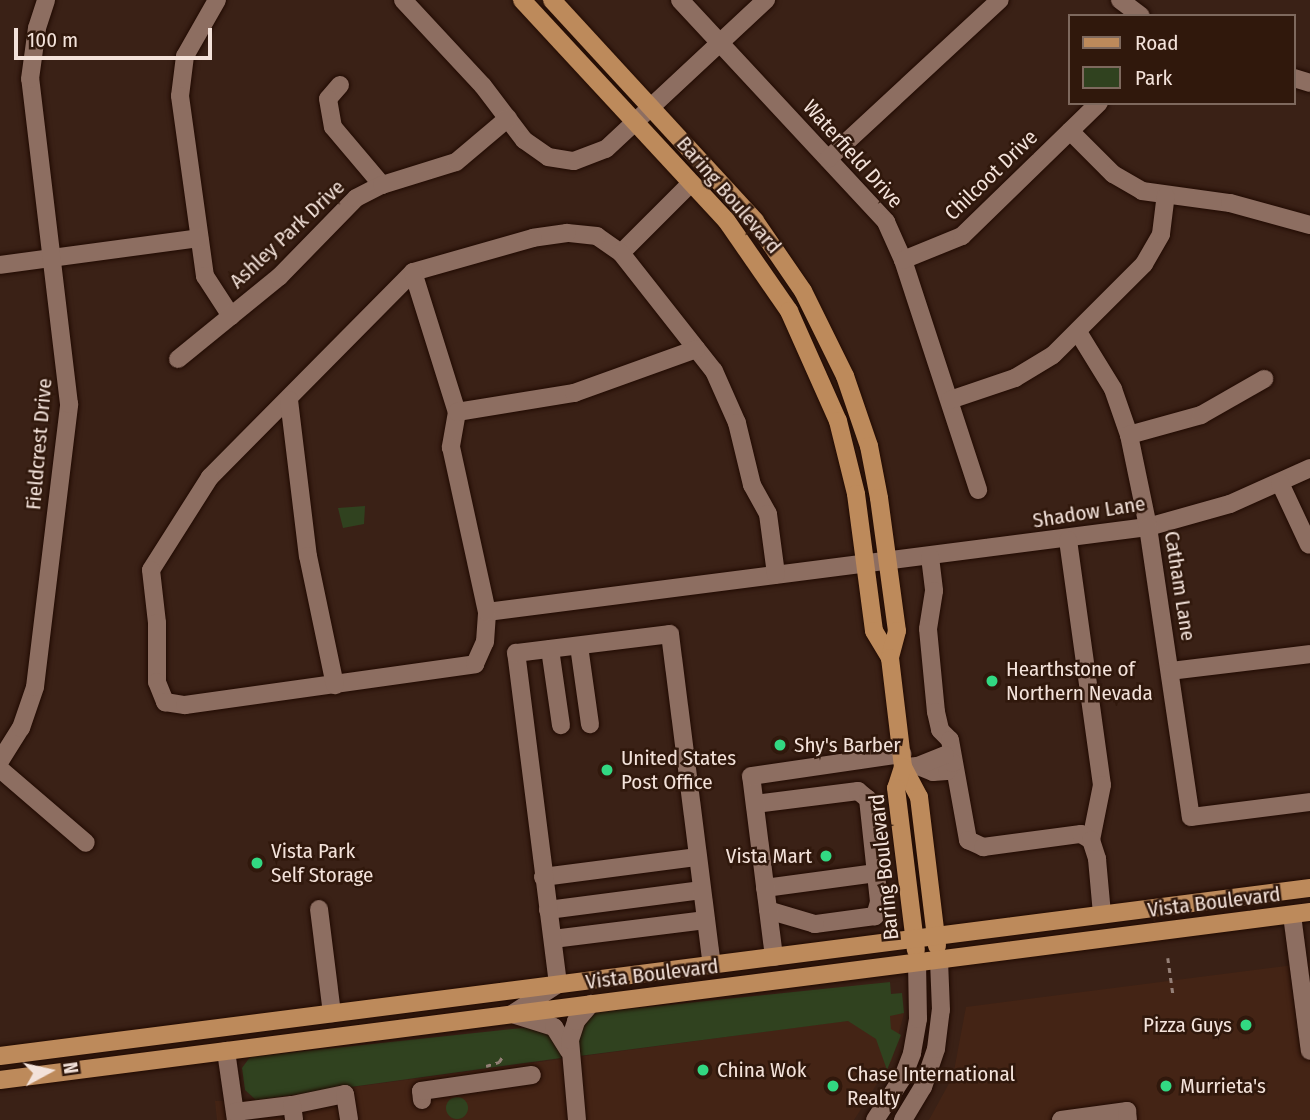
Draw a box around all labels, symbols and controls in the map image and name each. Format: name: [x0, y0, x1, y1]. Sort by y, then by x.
scale bar: [18, 14, 215, 58]
legend: [1068, 14, 1296, 105]
text: 100 m: [27, 27, 78, 53]
text: Road: [1135, 30, 1179, 56]
text: Park: [1135, 65, 1172, 91]
street label: Waterfield Drive: [798, 95, 908, 213]
street label: Chilcoot Drive: [939, 125, 1043, 225]
street label: Baring Boulevard: [671, 131, 787, 259]
street label: Ashley Park Drive: [224, 174, 350, 294]
street label: Fieldcrest Drive: [21, 377, 57, 511]
street label: Shadow Lane: [1031, 491, 1147, 533]
street label: Catham Lane: [1159, 529, 1201, 643]
place label: Hearthstone of Northern Nevada: [1006, 656, 1153, 706]
marker: Hearthstone of Northern Nevada: [984, 673, 1000, 689]
place label: Shy's Barber: [794, 732, 901, 758]
marker: Shy's Barber: [772, 737, 788, 753]
place label: United States Post Office: [621, 745, 736, 795]
marker: United States Post Office: [599, 762, 615, 778]
street label: Baring Boulevard: [864, 793, 904, 941]
place label: Vista Park Self Storage: [271, 838, 373, 888]
place label: Vista Mart: [726, 843, 812, 869]
marker: Vista Mart: [818, 848, 834, 864]
marker: Vista Park Self Storage: [249, 855, 265, 871]
street label: Vista Boulevard: [1146, 881, 1282, 923]
street label: Vista Boulevard: [584, 953, 720, 995]
place label: Pizza Guys: [1143, 1012, 1232, 1038]
marker: Pizza Guys: [1238, 1017, 1254, 1033]
north arrow: [14, 1036, 84, 1106]
place label: China Wok: [717, 1057, 806, 1083]
text: N: [58, 1061, 82, 1075]
place label: Chase International Realty: [847, 1061, 1015, 1111]
marker: China Wok: [695, 1062, 711, 1078]
place label: Murrieta's: [1180, 1073, 1266, 1099]
marker: Chase International Realty: [825, 1078, 841, 1094]
marker: Murrieta's: [1158, 1078, 1174, 1094]

